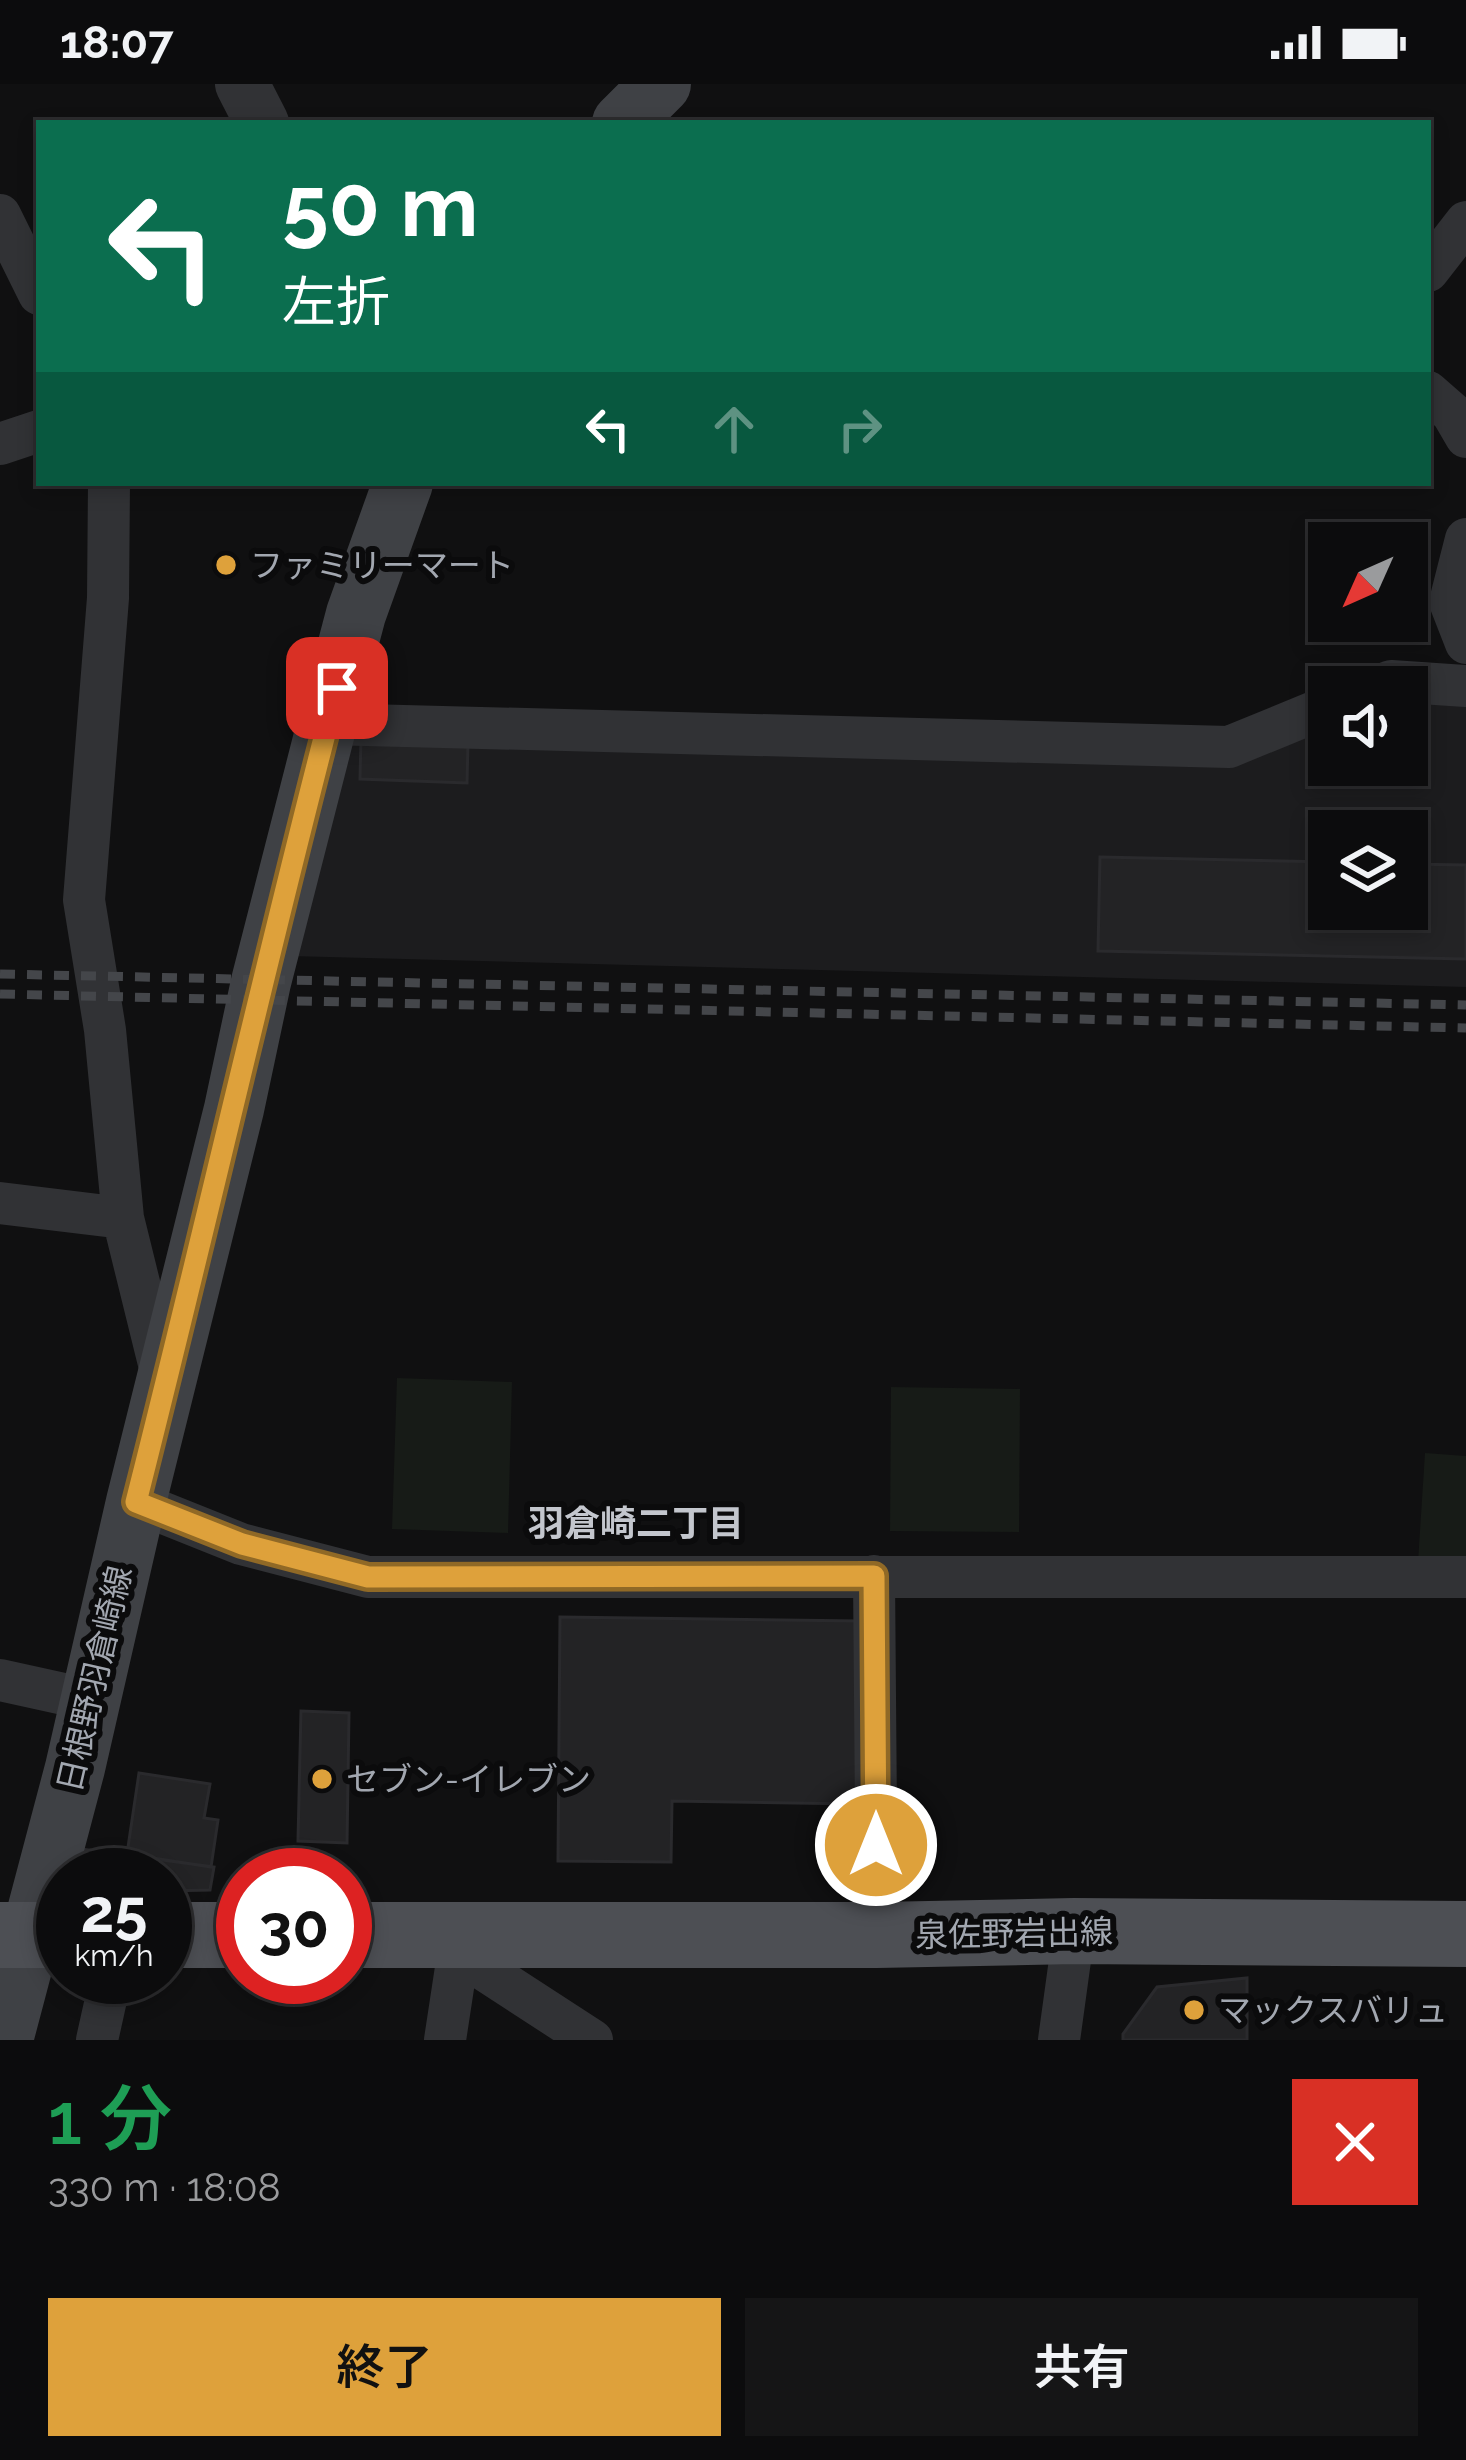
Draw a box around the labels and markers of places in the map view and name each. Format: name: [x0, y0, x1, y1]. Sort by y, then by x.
place label: ファミリーマート: [250, 546, 514, 585]
marker: ファミリーマート: [213, 552, 239, 578]
pin: [286, 637, 388, 739]
place label: セブン-イレブン: [346, 1760, 591, 1799]
marker: セブン-イレブン: [309, 1766, 335, 1792]
place label: マックスバリュ: [1218, 1991, 1448, 2030]
marker: マックスバリュ: [1181, 1997, 1207, 2023]

